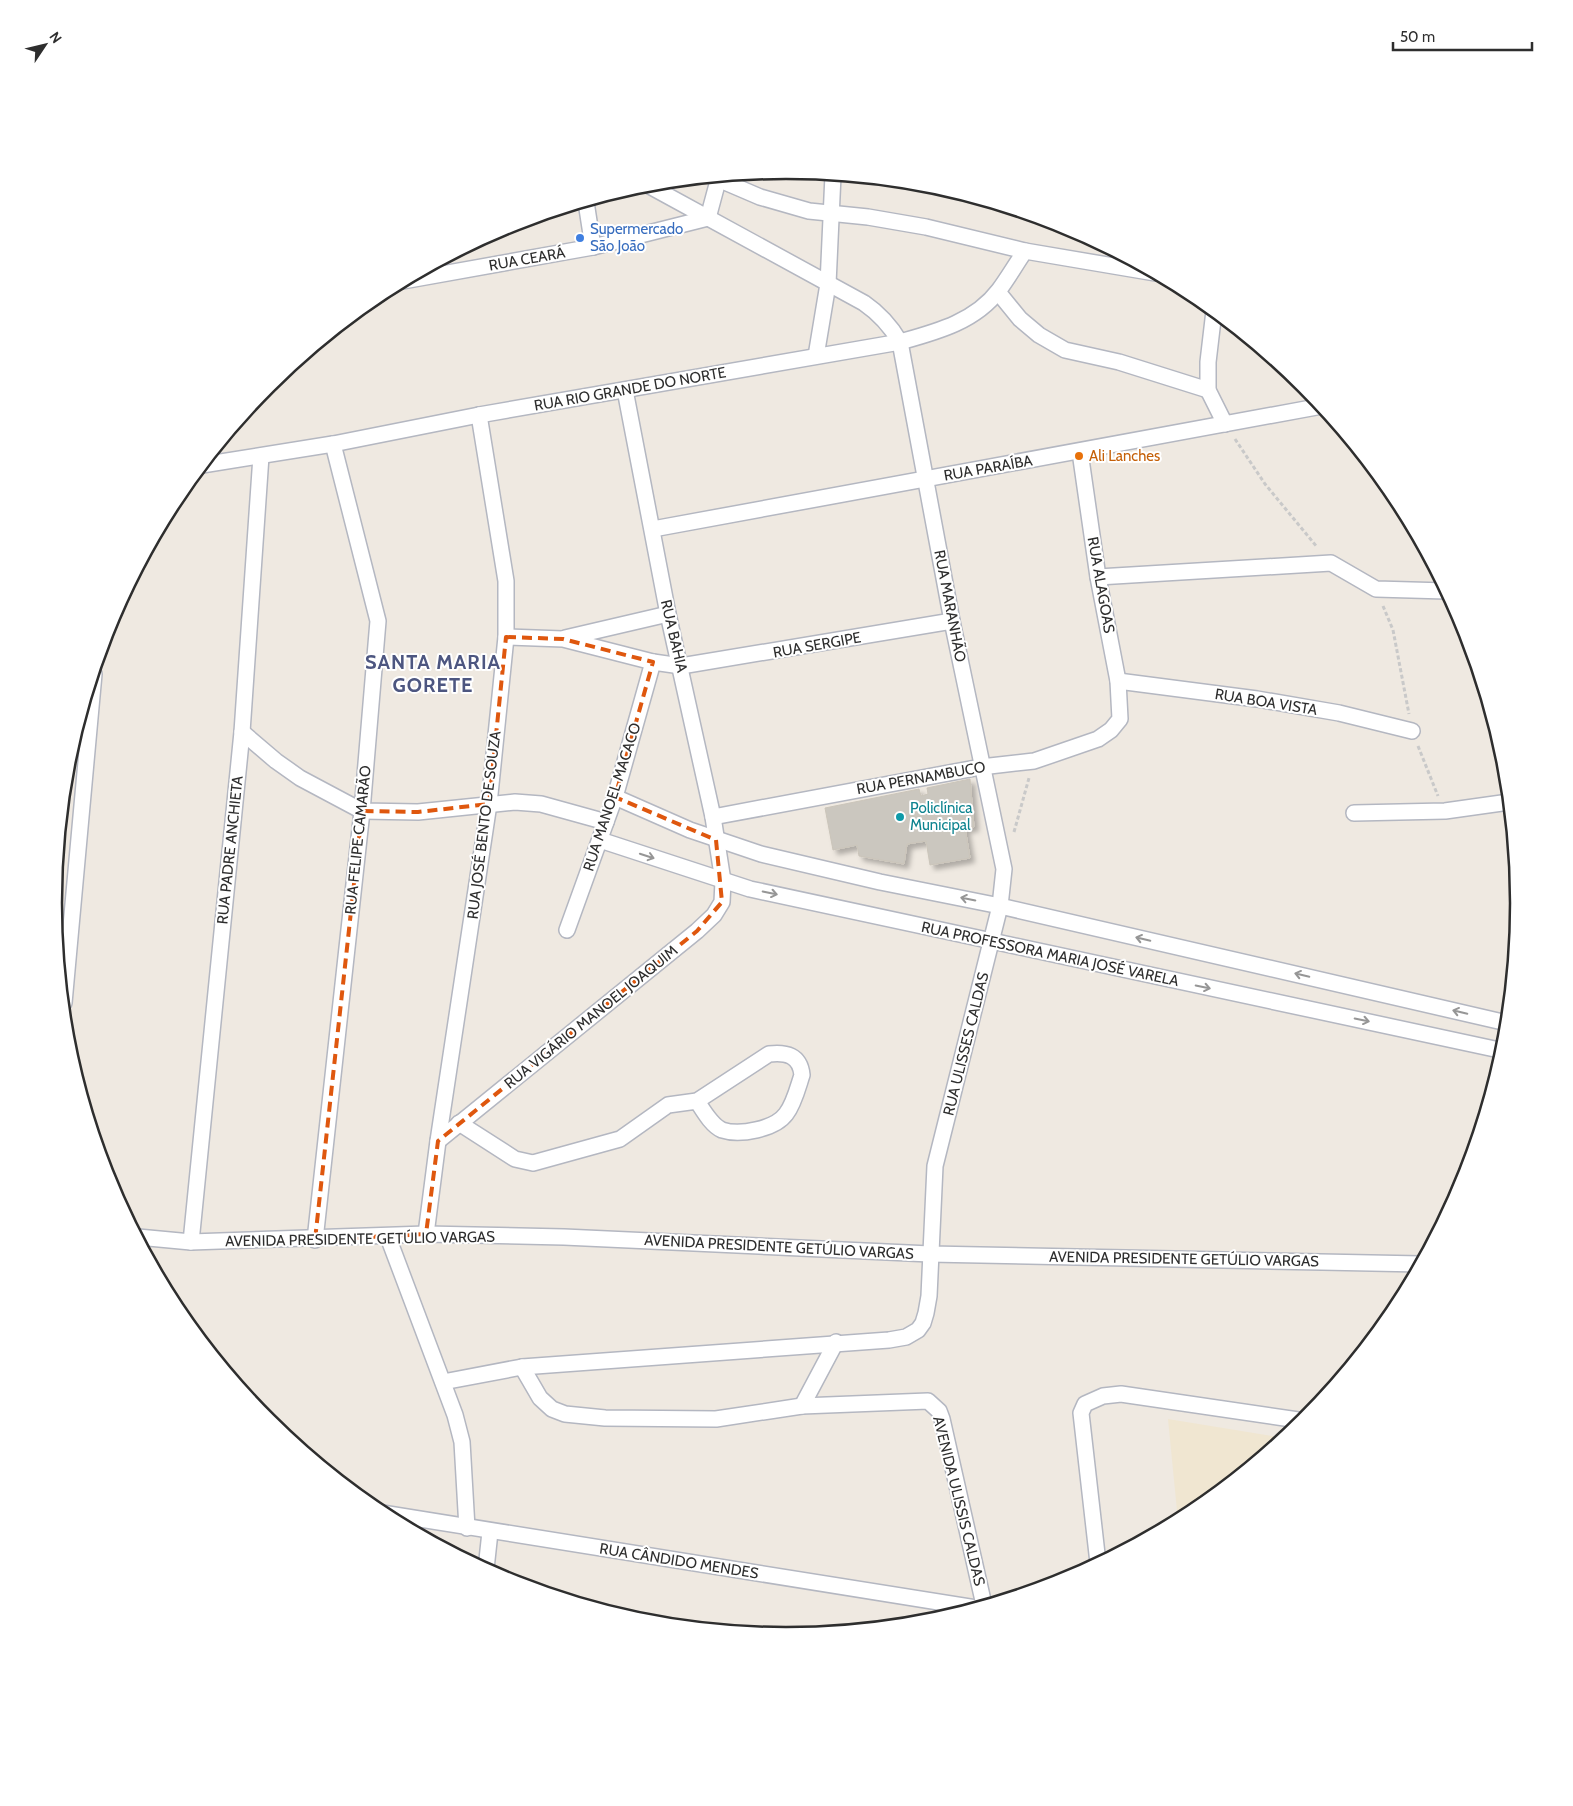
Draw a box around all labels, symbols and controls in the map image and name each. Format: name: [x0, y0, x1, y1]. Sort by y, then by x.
north arrow: [20, 20, 70, 70]
scale bar: [1393, 20, 1532, 52]
text: N: [45, 28, 66, 47]
text: 50 m: [1400, 28, 1435, 46]
place label: Supermercado São João: [590, 220, 683, 255]
marker: Supermercado São João: [574, 232, 586, 244]
street label: RUA CEARÁ: [487, 242, 567, 275]
street label: RUA RIO GRANDE DO NORTE: [533, 363, 727, 415]
place label: Ali Lanches: [1089, 447, 1160, 465]
street label: RUA PARAÍBA: [942, 450, 1035, 485]
marker: Ali Lanches: [1073, 450, 1085, 462]
street label: RUA ALAGOAS: [1084, 535, 1118, 635]
street label: RUA MARANHÃO: [930, 548, 970, 664]
street label: RUA BAHIA: [657, 598, 691, 675]
street label: RUA SERGIPE: [772, 628, 862, 662]
district label: SANTA MARIA GORETE: [365, 650, 501, 697]
street label: RUA BOA VISTA: [1214, 685, 1319, 719]
street label: RUA MANOEL MACACO: [579, 720, 645, 874]
street label: RUA JOSÉ BENTO DE SOUZA: [463, 729, 505, 920]
street label: RUA PERNAMBUCO: [855, 758, 987, 798]
street label: RUA FELIPE CAMARÃO: [341, 765, 375, 915]
street label: RUA PADRE ANCHIETA: [213, 774, 247, 925]
place label: Policlínica Municipal: [910, 799, 973, 834]
marker: Policlínica Municipal: [894, 811, 906, 823]
one-way arrow: [638, 851, 654, 861]
one-way arrow: [762, 889, 778, 898]
one-way arrow: [960, 894, 976, 904]
street label: RUA PROFESSORA MARIA JOSÉ VARELA: [920, 917, 1181, 990]
one-way arrow: [1136, 934, 1152, 943]
street label: RUA VIGÁRIO MANOEL JOAQUIM: [500, 941, 681, 1093]
street label: RUA ULISSES CALDAS: [939, 970, 993, 1118]
one-way arrow: [1294, 970, 1310, 979]
one-way arrow: [1194, 983, 1210, 992]
one-way arrow: [1452, 1007, 1468, 1016]
one-way arrow: [1353, 1016, 1369, 1026]
street label: AVENIDA PRESIDENTE GETÚLIO VARGAS: [225, 1227, 495, 1250]
street label: AVENIDA PRESIDENTE GETÚLIO VARGAS: [644, 1230, 915, 1263]
street label: AVENIDA PRESIDENTE GETÚLIO VARGAS: [1049, 1247, 1319, 1270]
street label: AVENIDA ULISSIS CALDAS: [929, 1414, 989, 1588]
street label: RUA CÂNDIDO MENDES: [598, 1539, 760, 1583]

